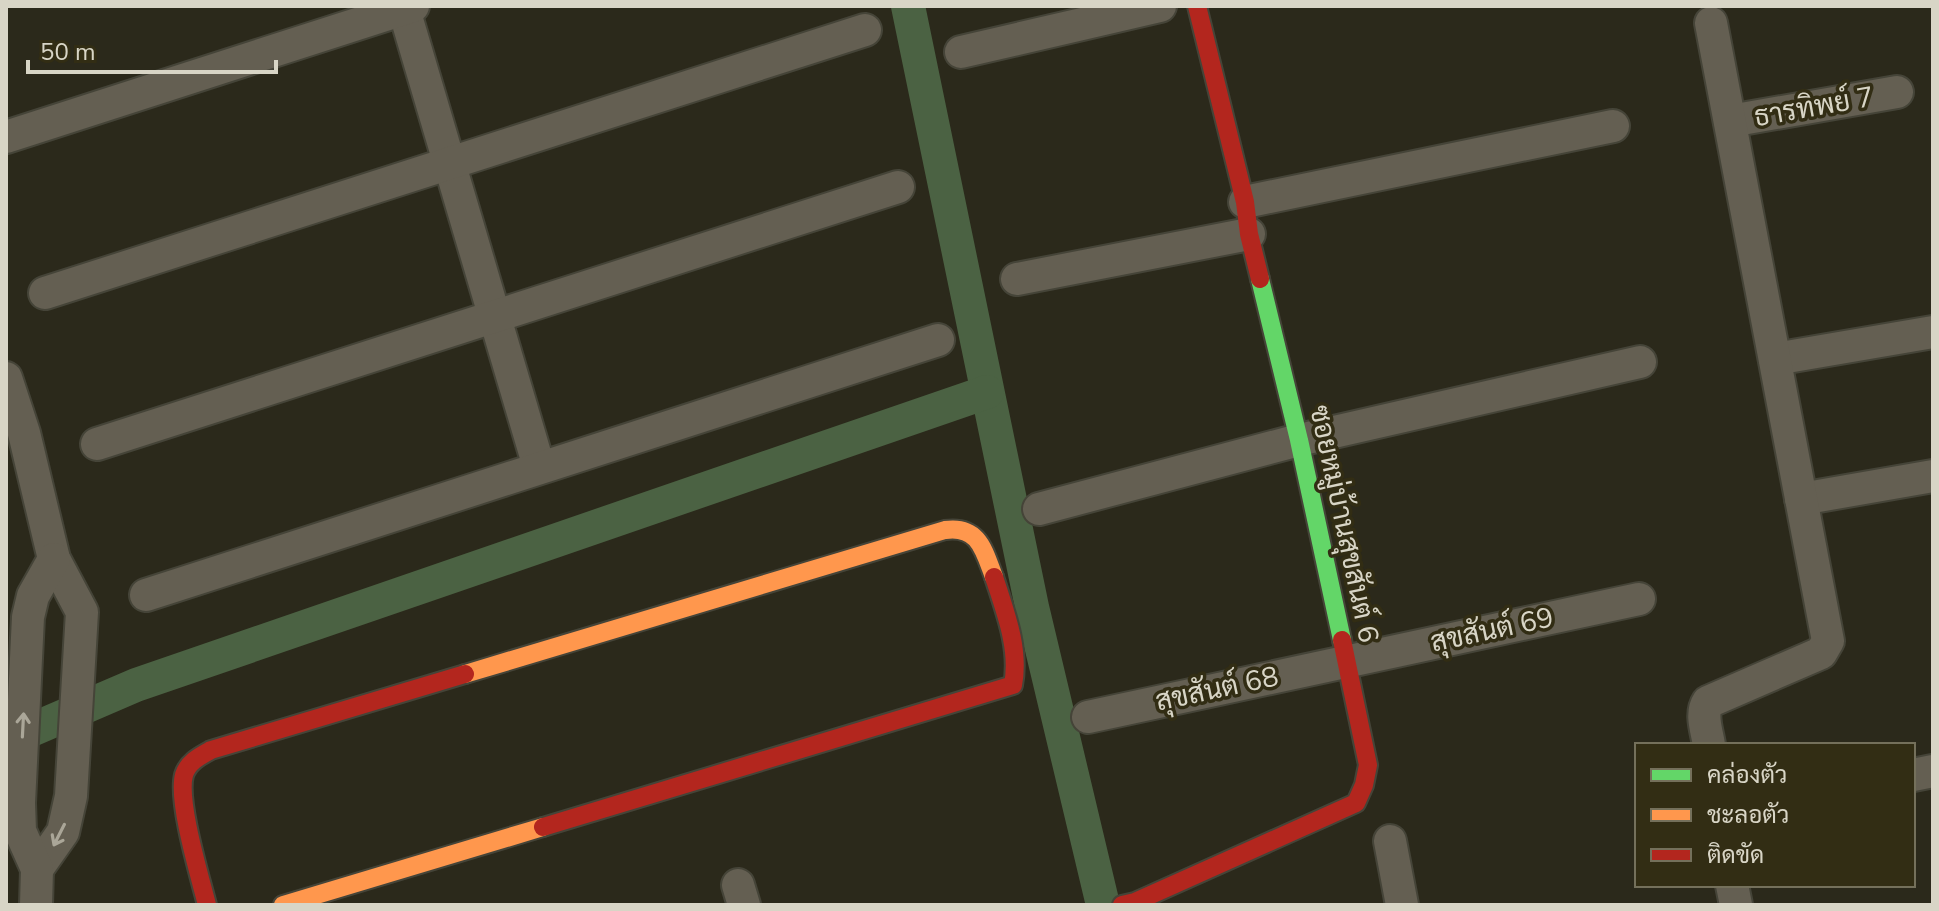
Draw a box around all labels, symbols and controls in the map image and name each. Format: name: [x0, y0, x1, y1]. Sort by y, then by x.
scale bar: [28, 24, 276, 74]
text: 50 m: [40, 36, 96, 68]
street label: ธารทิพย์ 7: [1751, 77, 1877, 136]
street label: ซอยหมู่บ้านสุขสันต์ 6: [1300, 401, 1389, 646]
street label: สุขสันต์ 69: [1427, 597, 1557, 662]
street label: สุขสันต์ 68: [1152, 656, 1282, 721]
one-way arrow: [15, 712, 30, 739]
legend: [1635, 743, 1915, 887]
text: คล่องตัว: [1707, 759, 1787, 791]
text: ชะลอตัว: [1707, 799, 1789, 831]
one-way arrow: [51, 823, 66, 846]
text: ติดขัด: [1707, 839, 1764, 871]

